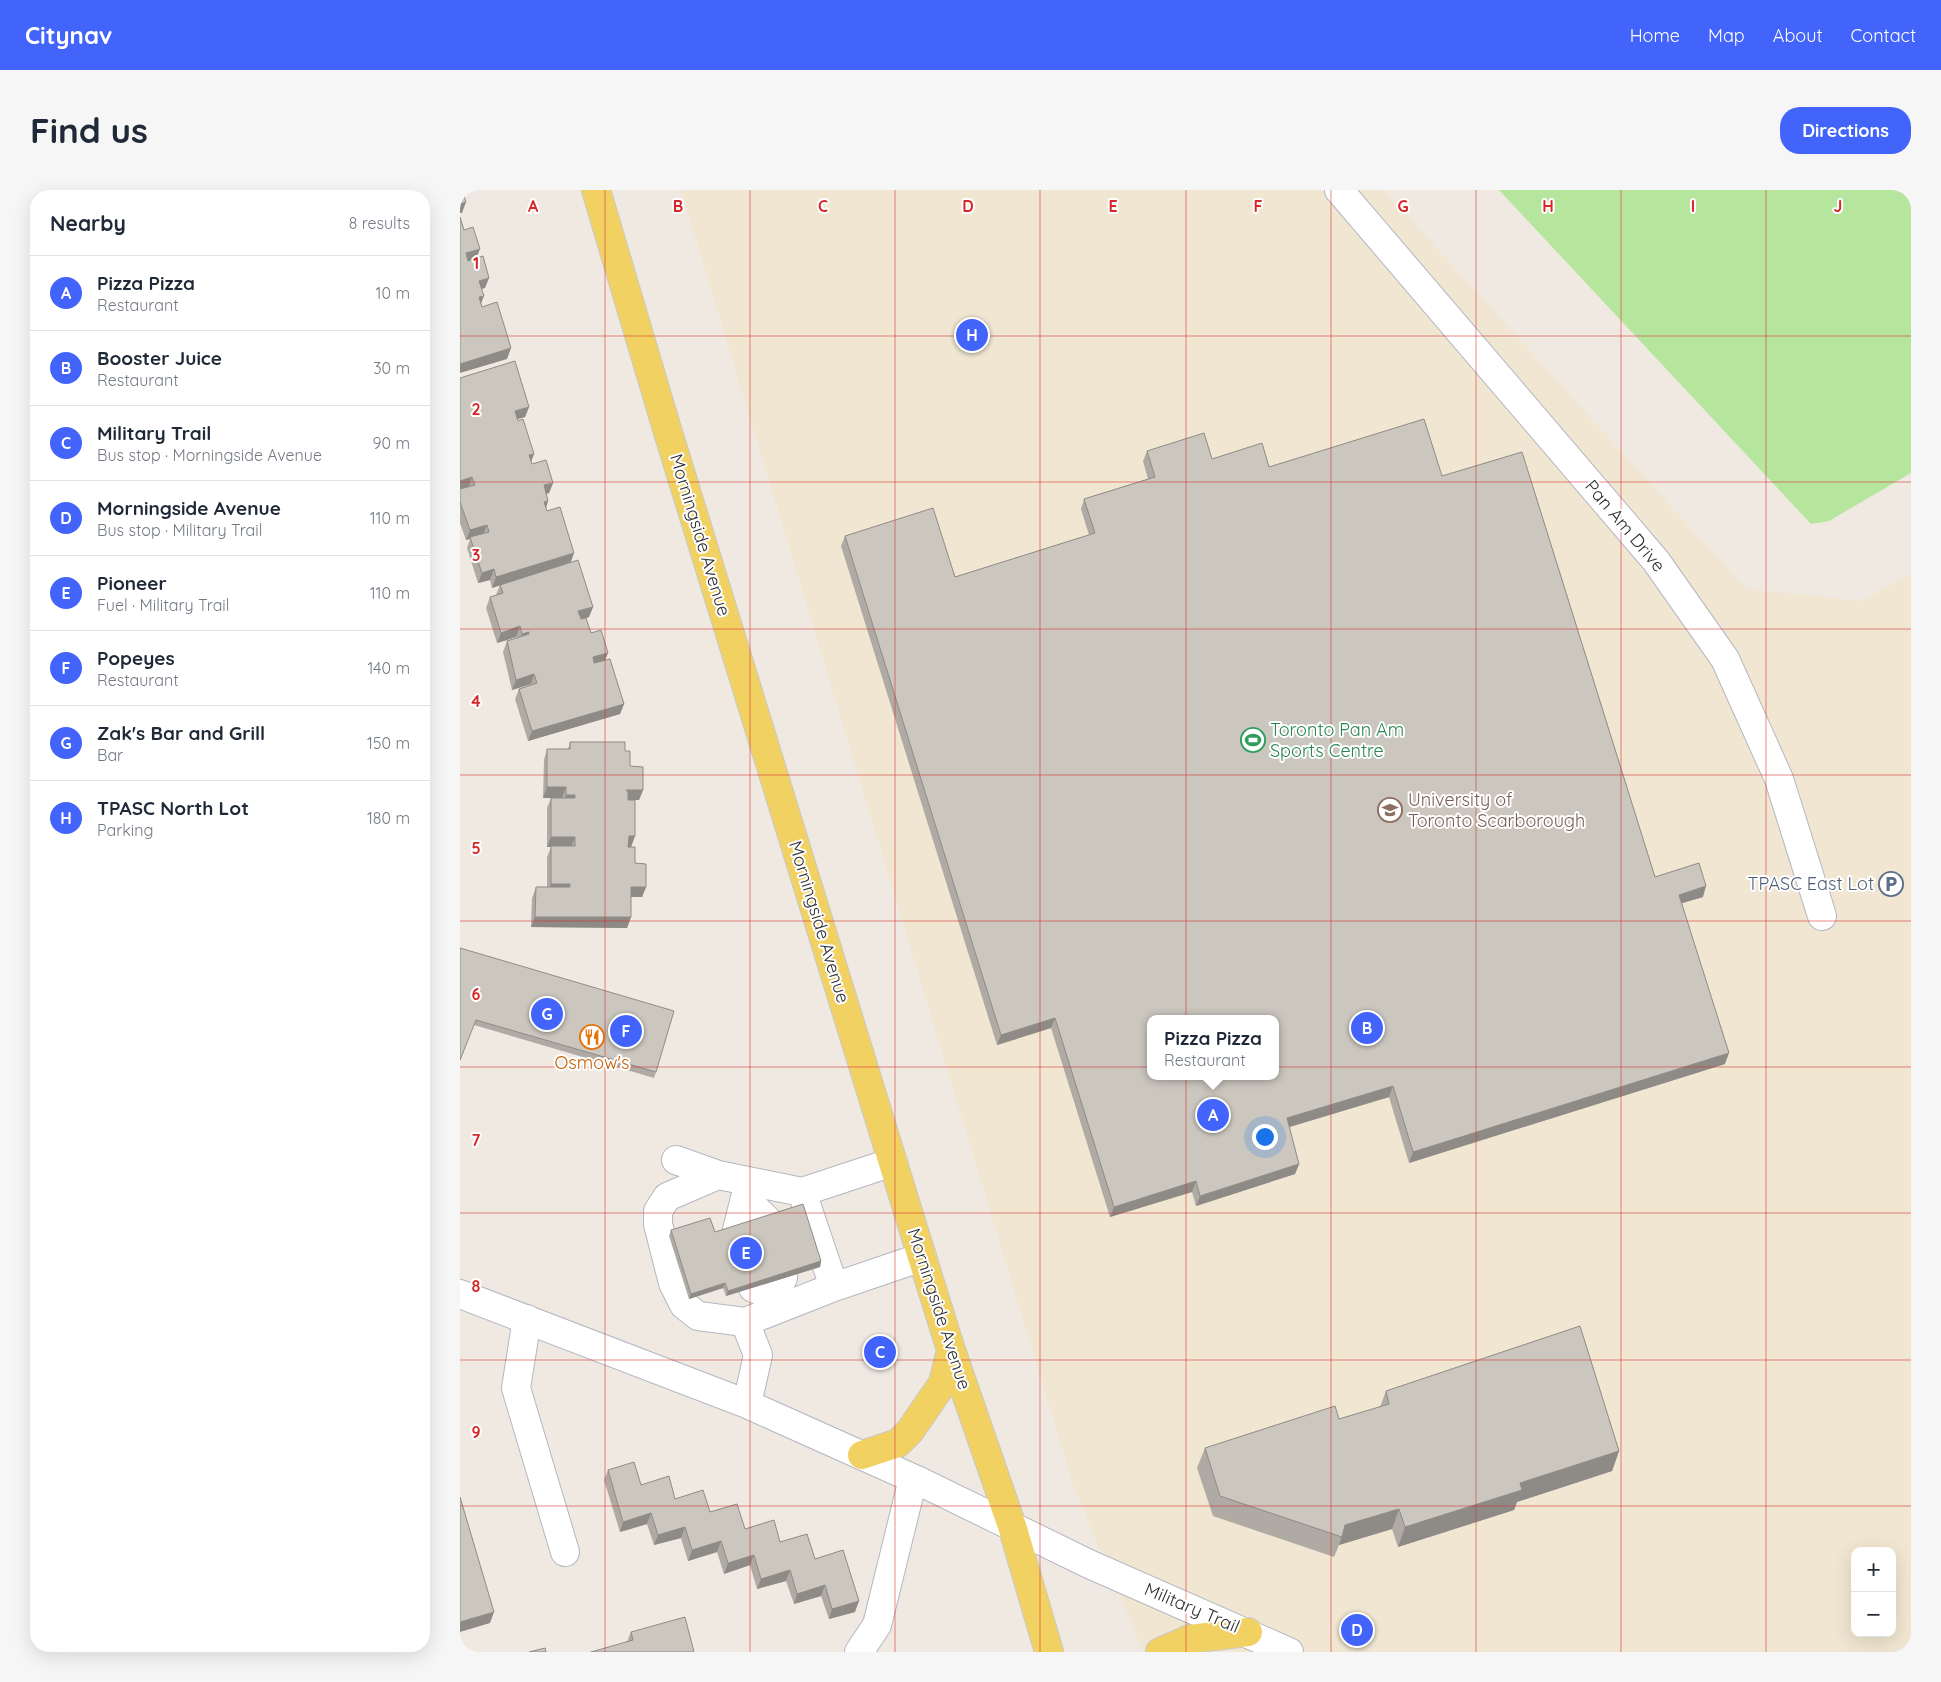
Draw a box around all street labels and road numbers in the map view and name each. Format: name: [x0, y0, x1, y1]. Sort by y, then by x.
street label: Morningside Avenue: [665, 451, 736, 619]
street label: Pan Am Drive: [1580, 475, 1671, 576]
street label: Morningside Avenue: [784, 838, 855, 1006]
street label: Morningside Avenue: [903, 1225, 976, 1392]
street label: Military Trail: [1141, 1577, 1243, 1638]

